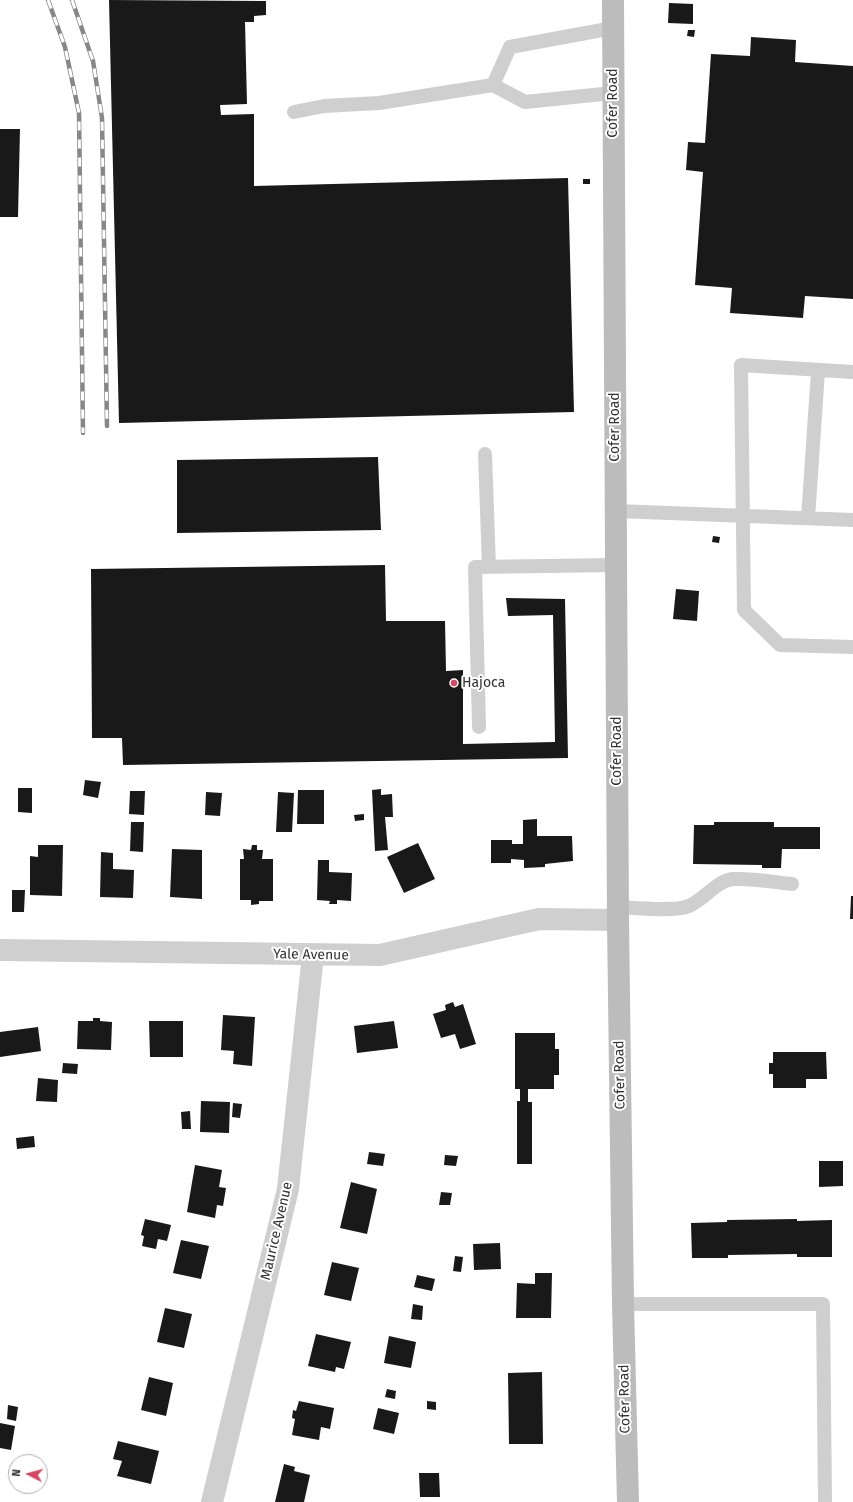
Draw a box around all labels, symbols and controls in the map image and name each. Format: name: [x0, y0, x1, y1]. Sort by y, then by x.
street label: Cofer Road: [605, 68, 621, 138]
street label: Cofer Road: [607, 392, 623, 462]
place label: Hajoca: [462, 675, 505, 691]
marker: Hajoca: [449, 678, 459, 688]
street label: Cofer Road: [609, 716, 625, 786]
street label: Yale Avenue: [273, 946, 349, 964]
street label: Cofer Road: [611, 1040, 629, 1110]
street label: Maurice Avenue: [258, 1180, 296, 1282]
street label: Cofer Road: [616, 1364, 634, 1434]
north arrow: [8, 1454, 48, 1494]
text: N: [10, 1468, 23, 1477]

